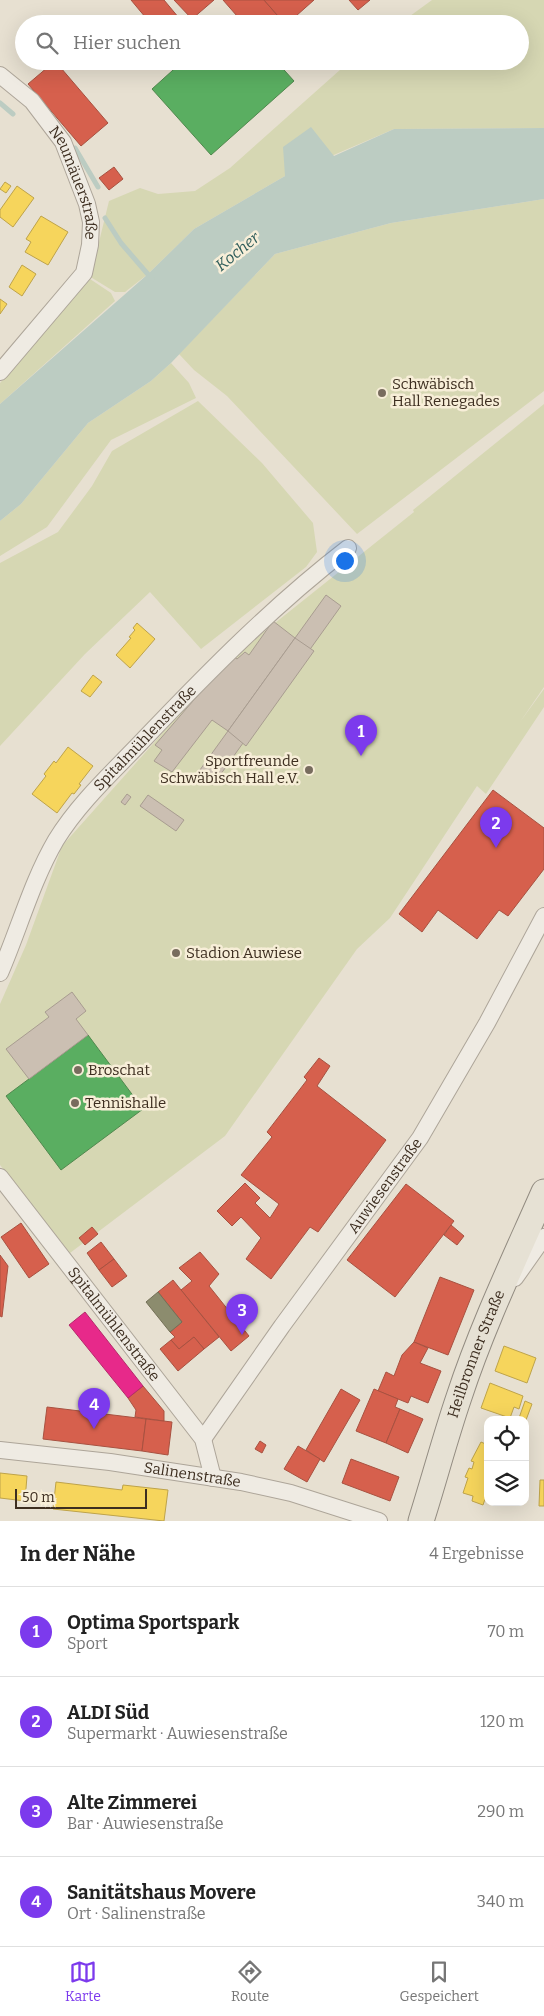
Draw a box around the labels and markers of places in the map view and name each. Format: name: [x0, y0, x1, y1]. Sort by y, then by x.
place label: Schwäbisch Hall Renegades: [392, 375, 500, 410]
marker: Schwäbisch Hall Renegades: [376, 387, 388, 399]
pin: 1: [345, 715, 377, 756]
place label: Sportfreunde Schwäbisch Hall e.V.: [160, 752, 299, 787]
marker: Sportfreunde Schwäbisch Hall e.V.: [303, 764, 315, 776]
pin: 2: [480, 807, 512, 848]
place label: Stadion Auwiese: [186, 944, 302, 962]
marker: Stadion Auwiese: [170, 947, 182, 959]
place label: Broschat: [88, 1061, 150, 1079]
marker: Broschat: [72, 1064, 84, 1076]
place label: Tennishalle: [85, 1094, 166, 1112]
marker: Tennishalle: [69, 1097, 81, 1109]
pin: 3: [226, 1294, 258, 1335]
pin: 4: [78, 1388, 110, 1429]

